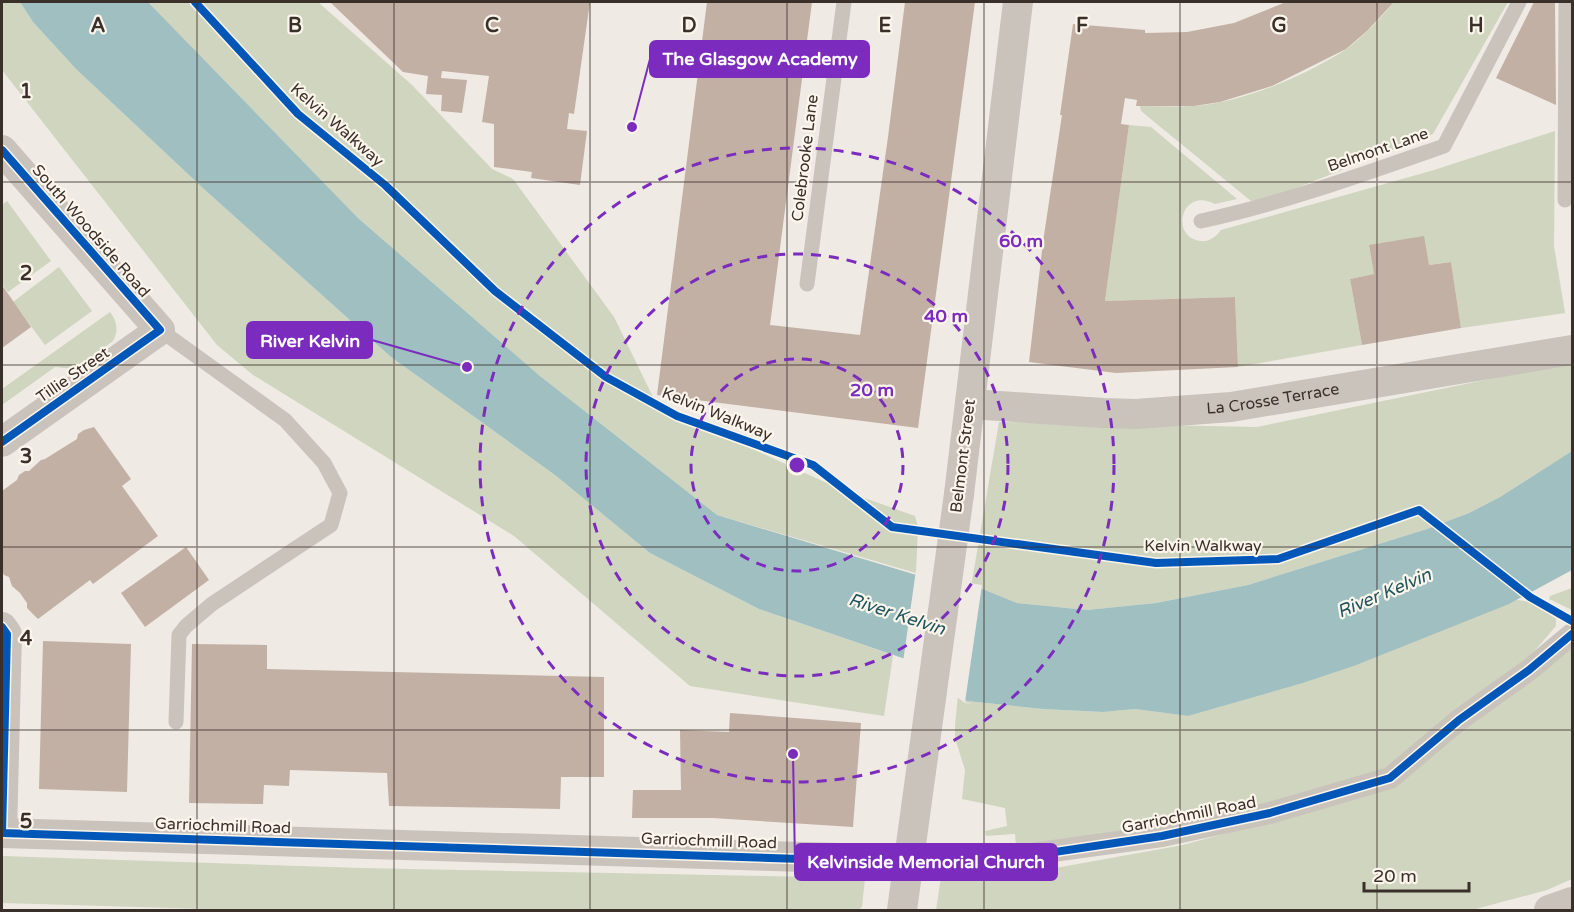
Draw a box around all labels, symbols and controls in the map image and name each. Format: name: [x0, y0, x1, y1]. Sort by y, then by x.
text: A: [91, 14, 106, 38]
text: B: [288, 14, 302, 38]
text: C: [485, 14, 499, 38]
text: D: [681, 14, 697, 38]
text: E: [879, 14, 892, 38]
text: F: [1076, 14, 1088, 38]
text: G: [1271, 14, 1287, 38]
text: H: [1468, 14, 1484, 38]
callout: The Glasgow Academy: [650, 41, 869, 77]
text: The Glasgow Academy: [661, 48, 858, 70]
street label: Kelvin Walkway: [286, 79, 388, 171]
text: 1: [20, 80, 32, 104]
street label: Colebrooke Lane: [787, 93, 823, 223]
street label: Belmont Lane: [1325, 123, 1431, 177]
street label: South Woodside Road: [28, 160, 154, 302]
text: 60 m: [999, 230, 1043, 252]
text: 2: [20, 262, 32, 286]
text: 40 m: [924, 305, 968, 327]
callout: River Kelvin: [247, 322, 372, 358]
text: River Kelvin: [260, 330, 360, 352]
street label: Tillie Street: [33, 343, 113, 407]
text: 20 m: [850, 379, 894, 401]
street label: La Crosse Terrace: [1206, 379, 1341, 419]
street label: Kelvin Walkway: [659, 383, 776, 445]
street label: Belmont Street: [946, 398, 980, 514]
text: 3: [20, 445, 32, 469]
centre of rings: [787, 455, 807, 475]
street label: Kelvin Walkway: [1144, 536, 1262, 556]
water label: River Kelvin: [1334, 563, 1435, 623]
water label: River Kelvin: [846, 588, 949, 640]
text: 4: [20, 627, 33, 651]
street label: Garriochmill Road: [1120, 792, 1258, 838]
text: 5: [20, 810, 32, 834]
street label: Garriochmill Road: [155, 814, 291, 838]
street label: Garriochmill Road: [641, 829, 777, 853]
callout: Kelvinside Memorial Church: [795, 844, 1057, 880]
text: Kelvinside Memorial Church: [807, 851, 1045, 873]
scale bar: [1364, 855, 1469, 893]
text: 20 m: [1373, 865, 1417, 887]

